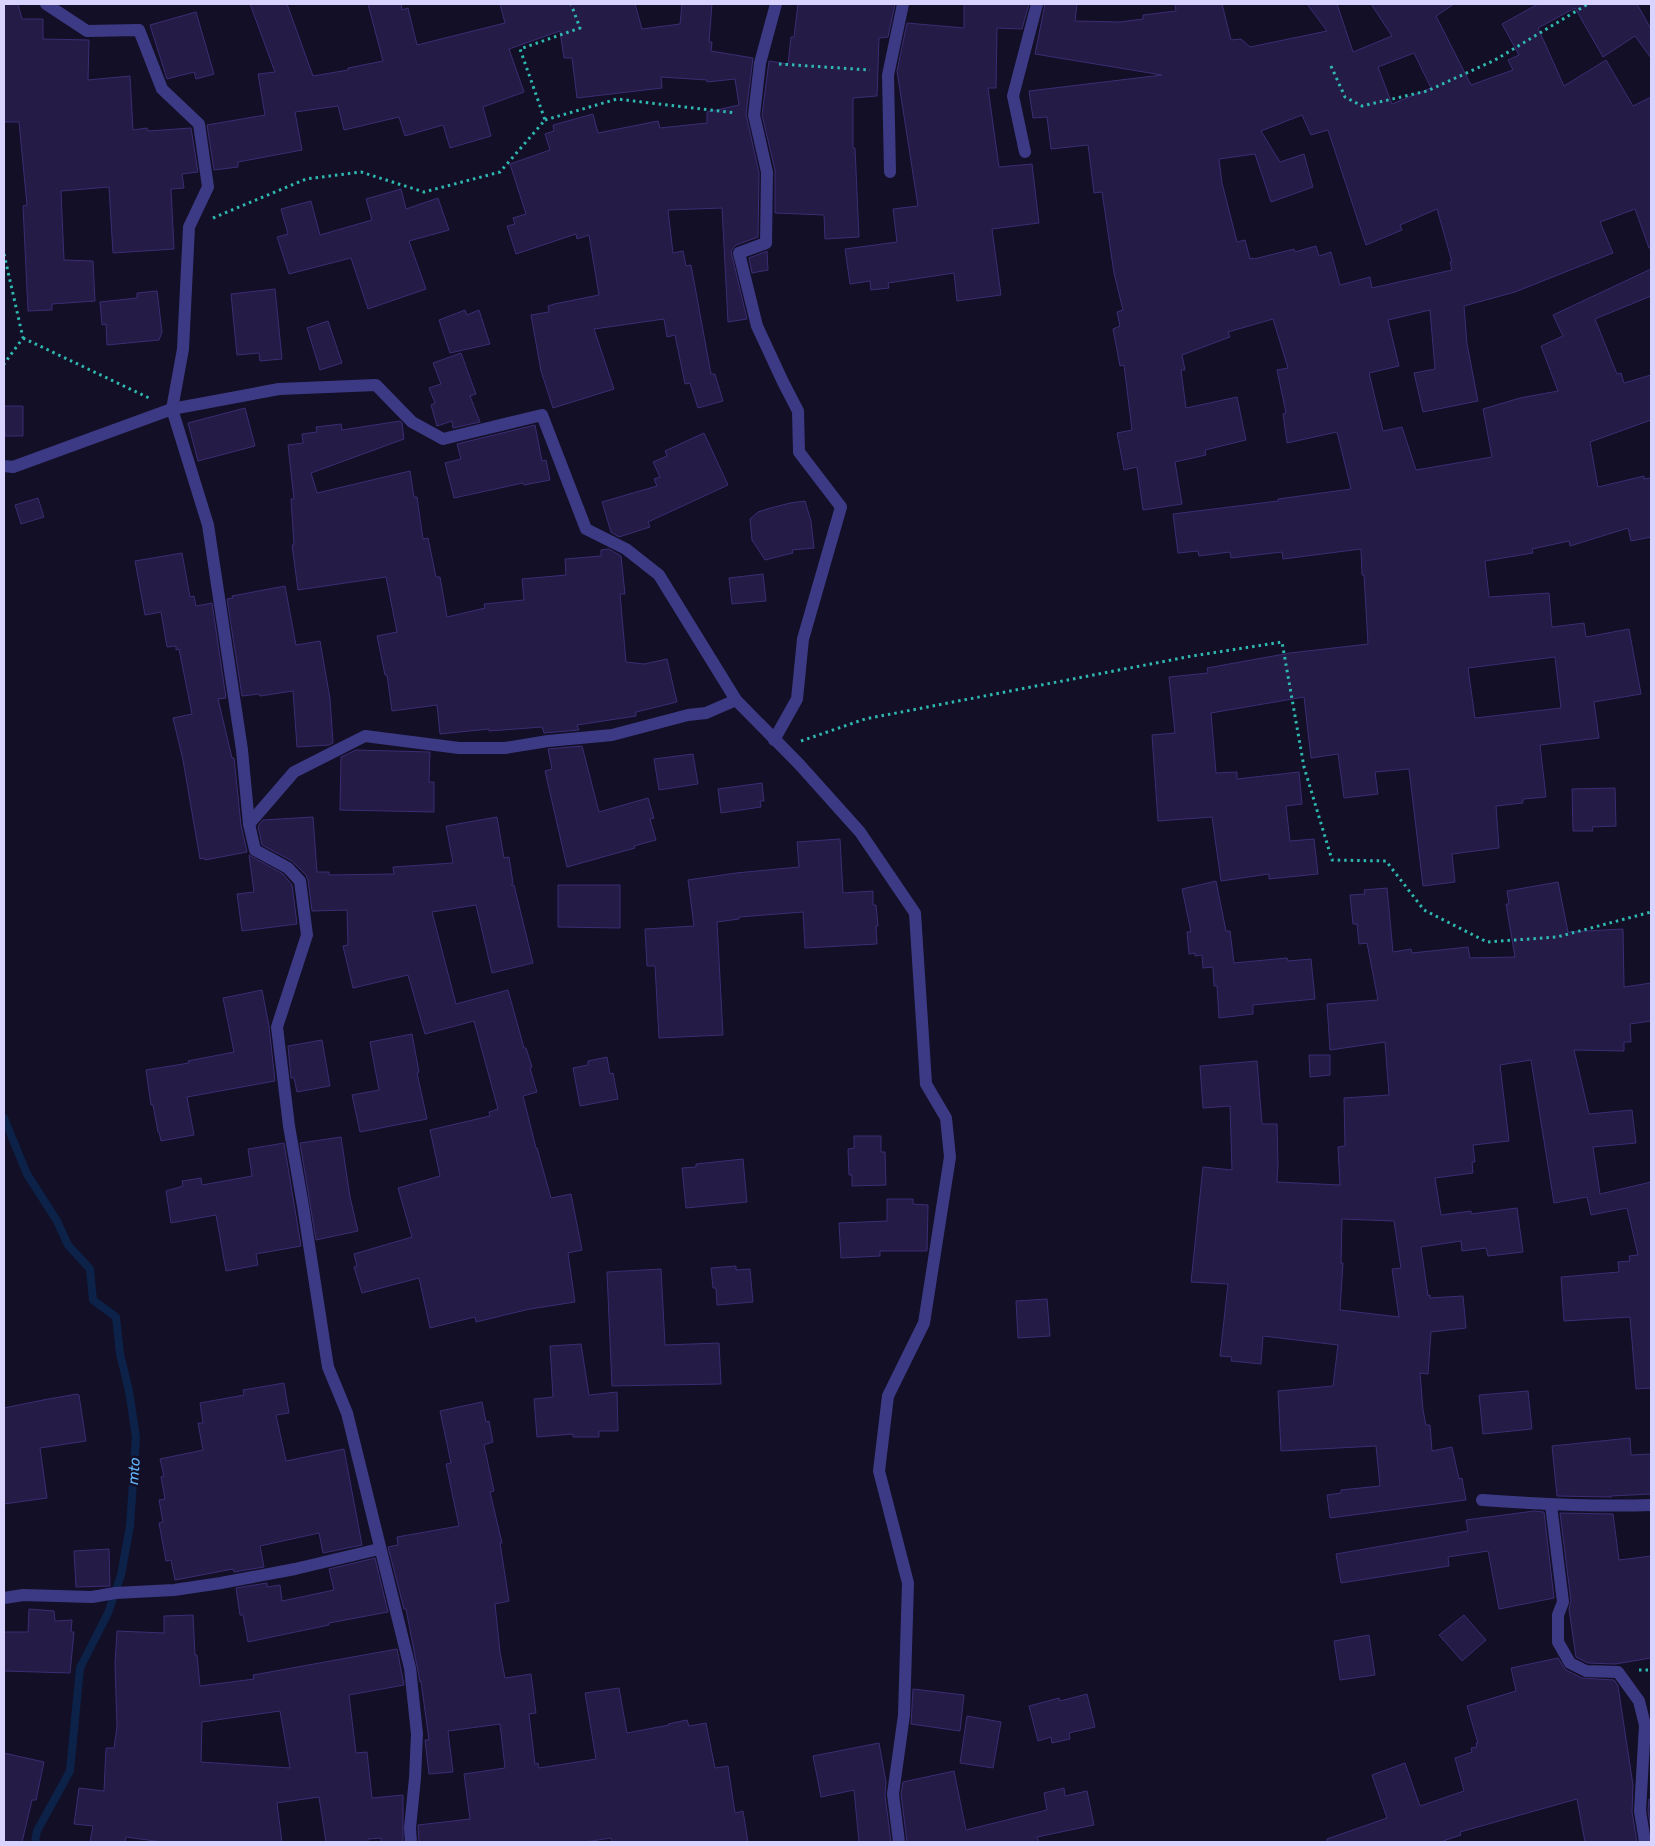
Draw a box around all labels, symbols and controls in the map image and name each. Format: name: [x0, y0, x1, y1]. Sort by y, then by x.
water label: mto: [124, 1456, 144, 1485]

